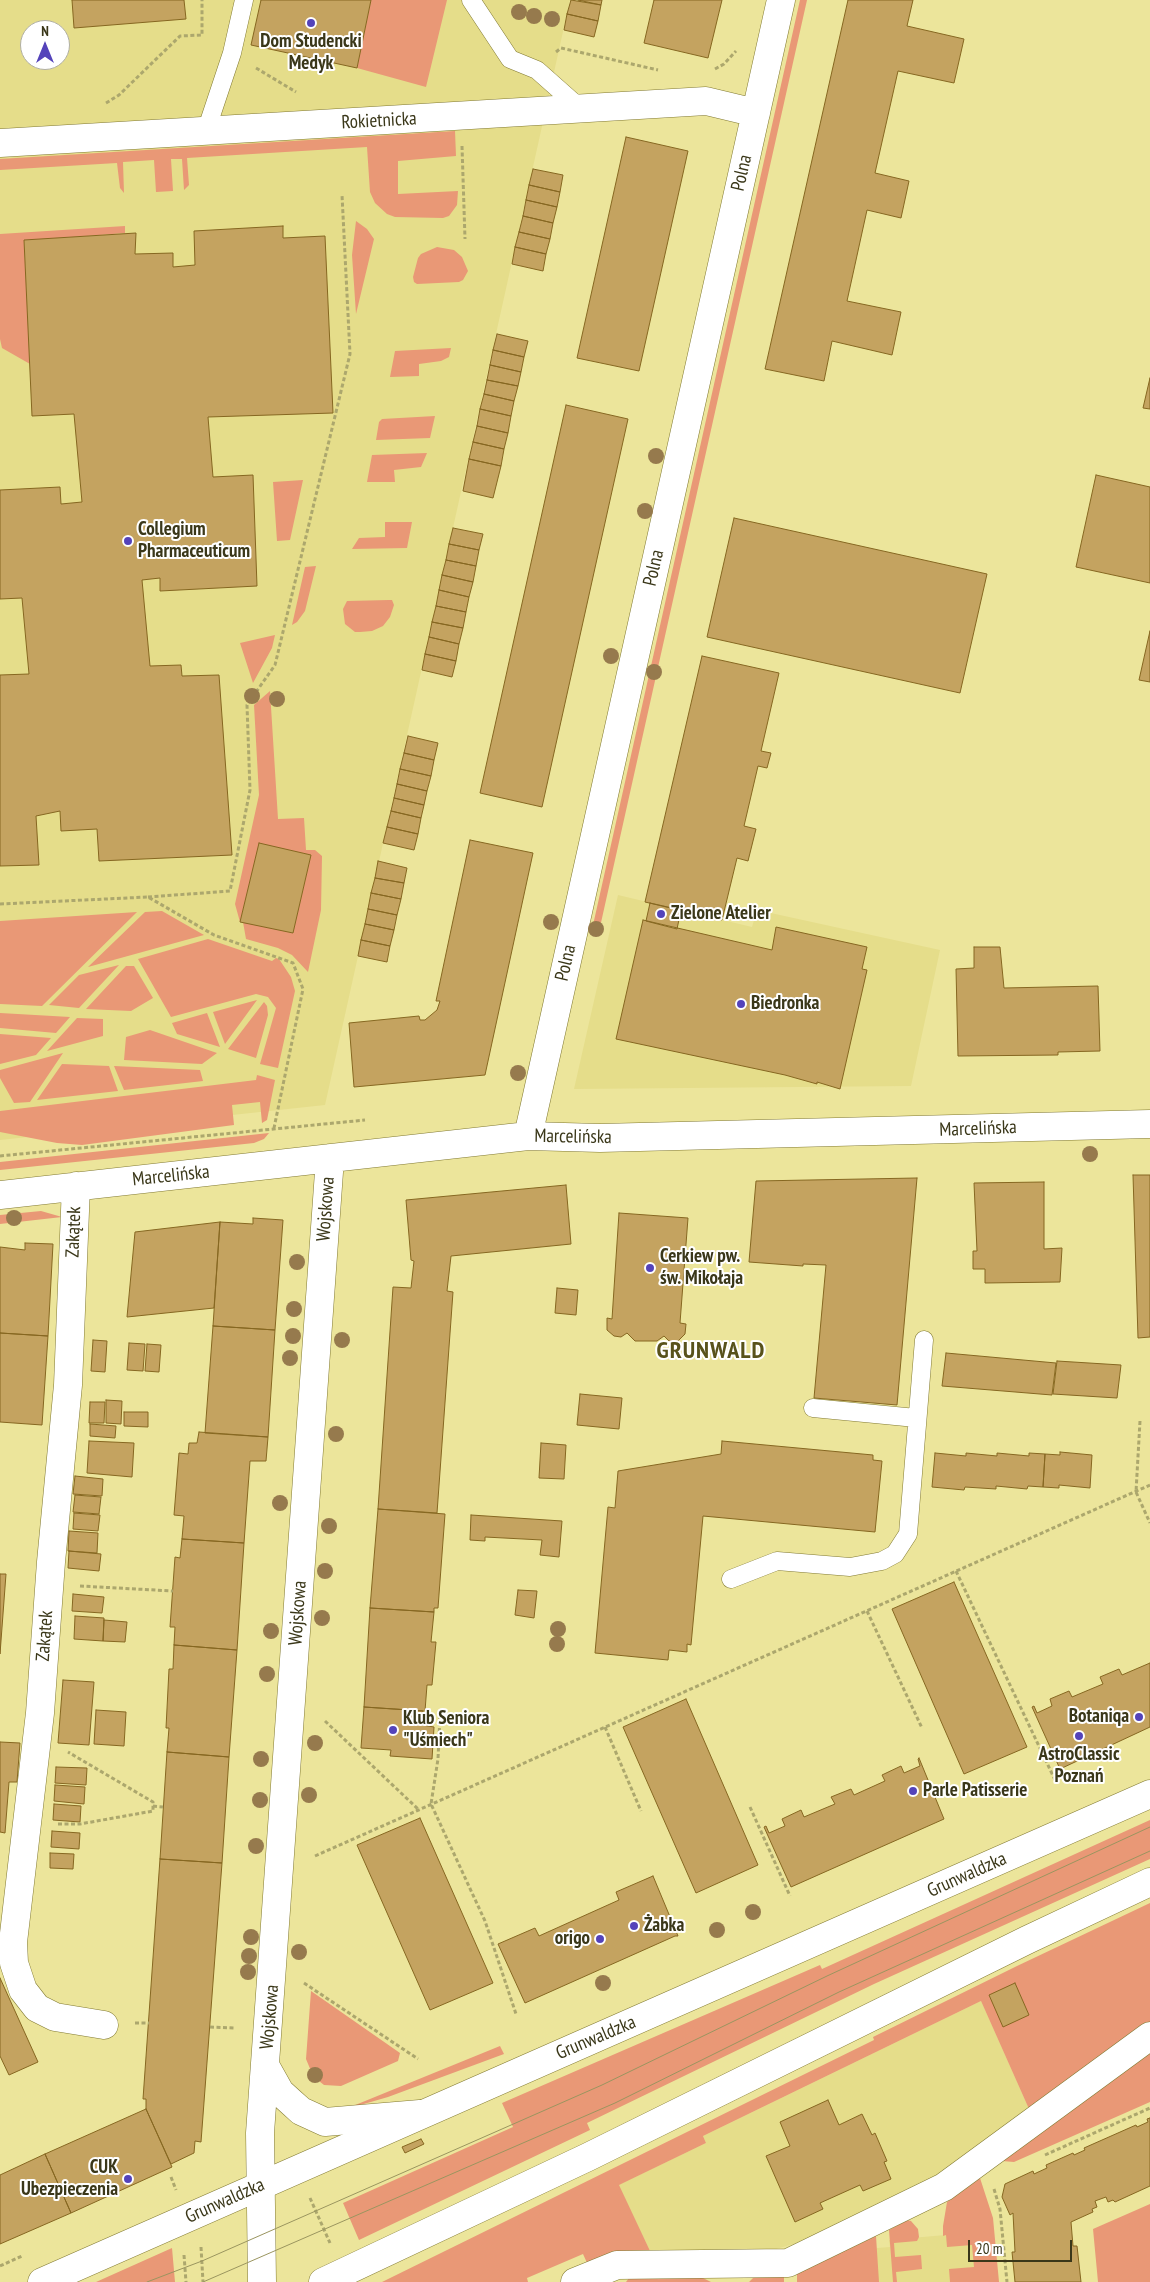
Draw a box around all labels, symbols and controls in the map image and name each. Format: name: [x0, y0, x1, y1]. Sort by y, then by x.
marker: Dom Studencki Medyk: [305, 17, 317, 29]
north arrow: [20, 20, 70, 70]
text: N: [41, 22, 49, 40]
place label: Dom Studencki Medyk: [260, 31, 362, 75]
street label: Rokietnicka: [341, 108, 417, 134]
street label: Polna: [727, 153, 757, 193]
place label: Collegium Pharmaceuticum: [138, 519, 250, 563]
marker: Collegium Pharmaceuticum: [122, 535, 134, 547]
street label: Polna: [639, 548, 669, 588]
place label: Zielone Atelier: [671, 903, 771, 925]
marker: Zielone Atelier: [655, 908, 667, 920]
street label: Polna: [551, 943, 581, 983]
place label: Biedronka: [751, 993, 819, 1015]
marker: Biedronka: [735, 998, 747, 1010]
street label: Marcelińska: [939, 1116, 1017, 1142]
street label: Marcelińska: [534, 1125, 612, 1149]
street label: Marcelińska: [131, 1161, 211, 1191]
street label: Wojskowa: [312, 1176, 340, 1242]
street label: Zakątek: [62, 1206, 86, 1258]
place label: Cerkiew pw. św. Mikołaja: [660, 1246, 743, 1290]
marker: Cerkiew pw. św. Mikołaja: [644, 1262, 656, 1274]
district label: GRUNWALD: [656, 1337, 766, 1365]
street label: Wojskowa: [284, 1580, 312, 1646]
street label: Zakątek: [32, 1610, 58, 1662]
place label: Botaniqa: [1069, 1706, 1129, 1728]
place label: Klub Seniora "Uśmiech": [403, 1708, 489, 1752]
marker: Botaniqa: [1133, 1711, 1145, 1723]
marker: Klub Seniora "Uśmiech": [387, 1724, 399, 1736]
marker: AstroClassic Poznań: [1073, 1730, 1085, 1742]
place label: AstroClassic Poznań: [1038, 1744, 1120, 1788]
place label: Parle Patisserie: [923, 1780, 1027, 1802]
marker: Parle Patisserie: [907, 1785, 919, 1797]
street label: Grunwaldzka: [924, 1847, 1010, 1903]
place label: Żabka: [644, 1915, 684, 1937]
marker: Żabka: [628, 1920, 640, 1932]
place label: origo: [555, 1928, 590, 1950]
marker: origo: [594, 1933, 606, 1945]
street label: Wojskowa: [256, 1984, 284, 2050]
street label: Grunwaldzka: [553, 2011, 639, 2065]
place label: CUK Ubezpieczenia: [21, 2157, 118, 2201]
marker: CUK Ubezpieczenia: [122, 2173, 134, 2185]
street label: Grunwaldzka: [182, 2173, 268, 2229]
scale bar: [970, 2230, 1074, 2262]
text: 20 m: [976, 2239, 1002, 2258]

